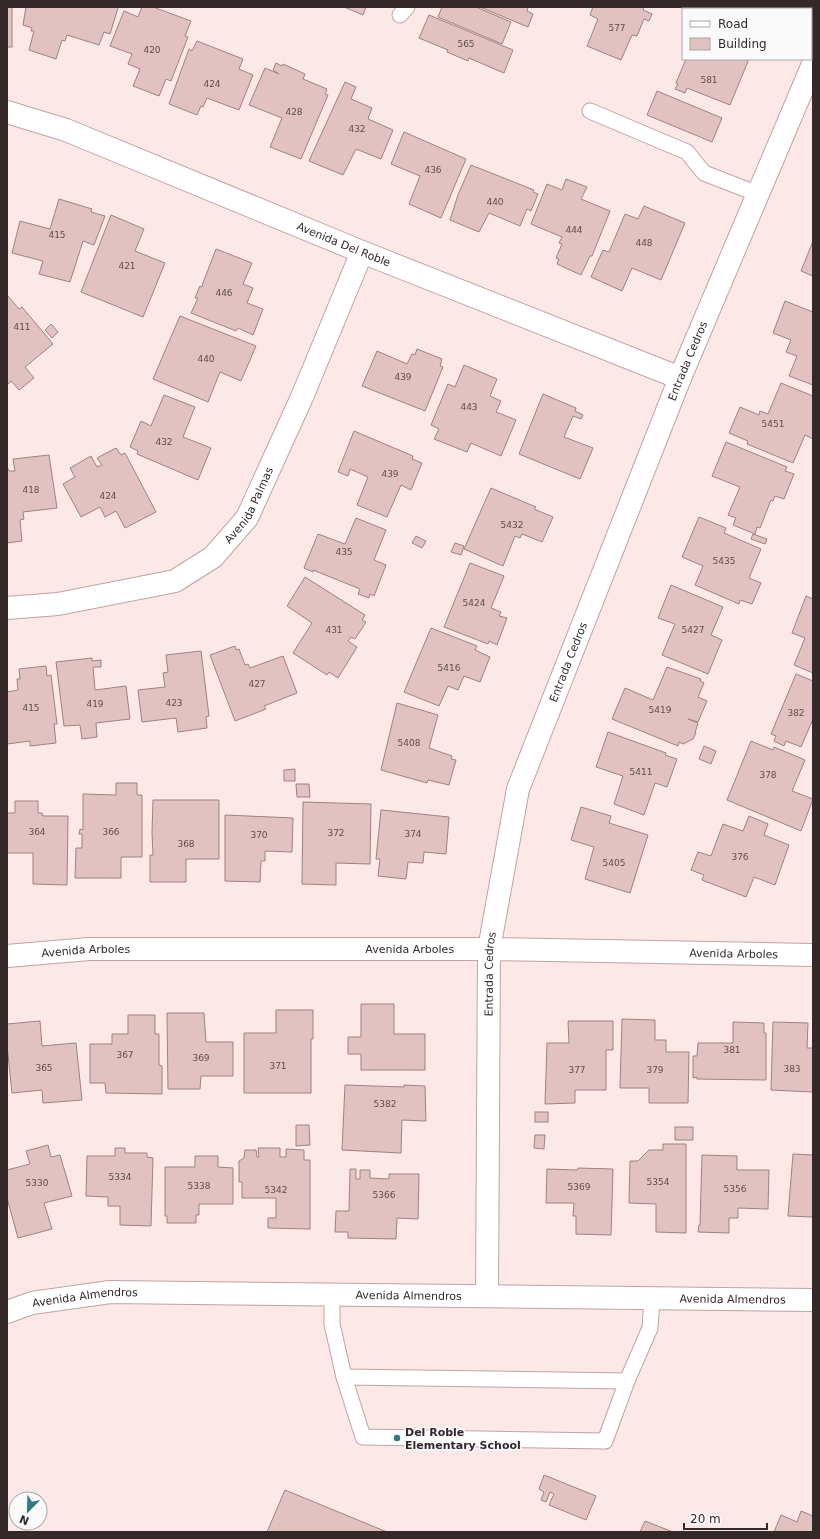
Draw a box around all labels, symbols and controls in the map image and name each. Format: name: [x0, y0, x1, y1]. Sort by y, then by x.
legend: [682, 8, 812, 60]
text: Road: [718, 17, 748, 31]
house number: 577: [608, 23, 626, 33]
text: Building: [718, 37, 767, 51]
house number: 565: [457, 39, 475, 49]
house number: 420: [143, 45, 161, 55]
house number: 581: [700, 75, 718, 85]
house number: 424: [203, 79, 221, 89]
house number: 428: [285, 107, 303, 117]
house number: 432: [348, 124, 366, 134]
house number: 436: [424, 165, 442, 175]
house number: 440: [486, 197, 504, 207]
street label: Avenida Del Roble: [295, 219, 393, 269]
house number: 444: [565, 225, 583, 235]
house number: 415: [48, 230, 66, 240]
house number: 448: [635, 238, 653, 248]
house number: 421: [118, 261, 136, 271]
house number: 446: [215, 288, 233, 298]
street label: Entrada Cedros: [665, 319, 710, 403]
house number: 411: [13, 322, 31, 332]
house number: 440: [197, 354, 215, 364]
house number: 439: [394, 372, 412, 382]
house number: 443: [460, 402, 478, 412]
house number: 5451: [762, 419, 784, 429]
house number: 432: [155, 437, 173, 447]
street label: Avenida Palmas: [221, 465, 276, 546]
house number: 439: [381, 469, 399, 479]
house number: 418: [22, 485, 40, 495]
house number: 424: [99, 491, 117, 501]
house number: 5432: [501, 520, 523, 530]
house number: 435: [335, 547, 353, 557]
house number: 5435: [713, 556, 735, 566]
house number: 5424: [463, 598, 486, 608]
street label: Entrada Cedros: [546, 620, 590, 704]
house number: 431: [325, 625, 343, 635]
house number: 5427: [682, 625, 704, 635]
house number: 5416: [438, 663, 461, 673]
house number: 427: [248, 679, 266, 689]
house number: 423: [165, 698, 183, 708]
house number: 419: [86, 699, 104, 709]
house number: 415: [22, 703, 40, 713]
house number: 5419: [649, 705, 672, 715]
house number: 382: [787, 708, 805, 718]
house number: 5408: [398, 738, 421, 748]
house number: 5411: [630, 767, 652, 777]
house number: 378: [759, 770, 777, 780]
house number: 364: [28, 827, 46, 837]
house number: 366: [102, 827, 120, 837]
house number: 372: [327, 828, 345, 838]
house number: 374: [404, 829, 422, 839]
house number: 370: [250, 830, 268, 840]
house number: 368: [177, 839, 195, 849]
house number: 376: [731, 852, 749, 862]
house number: 5405: [603, 858, 625, 868]
street label: Entrada Cedros: [482, 930, 499, 1017]
street label: Avenida Arboles: [41, 943, 130, 960]
street label: Avenida Arboles: [365, 943, 454, 956]
street label: Avenida Arboles: [689, 946, 778, 961]
house number: 381: [723, 1045, 741, 1055]
house number: 367: [116, 1050, 134, 1060]
house number: 369: [192, 1053, 210, 1063]
house number: 371: [269, 1061, 287, 1071]
house number: 365: [35, 1063, 53, 1073]
house number: 383: [783, 1064, 801, 1074]
house number: 377: [568, 1065, 586, 1075]
house number: 379: [646, 1065, 664, 1075]
house number: 5382: [374, 1099, 396, 1109]
house number: 5334: [109, 1172, 132, 1182]
house number: 5354: [647, 1177, 670, 1187]
house number: 5330: [26, 1178, 49, 1188]
house number: 5338: [188, 1181, 211, 1191]
house number: 5369: [568, 1182, 591, 1192]
house number: 5356: [724, 1184, 747, 1194]
house number: 5342: [265, 1185, 287, 1195]
house number: 5366: [373, 1190, 396, 1200]
street label: Avenida Almendros: [31, 1285, 138, 1309]
street label: Avenida Almendros: [355, 1288, 462, 1303]
street label: Avenida Almendros: [679, 1292, 786, 1306]
place label: Del Roble Elementary School: [405, 1426, 521, 1452]
marker: Del Roble Elementary School: [392, 1433, 402, 1443]
north arrow: [8, 1491, 48, 1531]
scale bar: [684, 1505, 767, 1531]
text: N: [18, 1512, 31, 1528]
text: 20 m: [690, 1512, 721, 1526]

